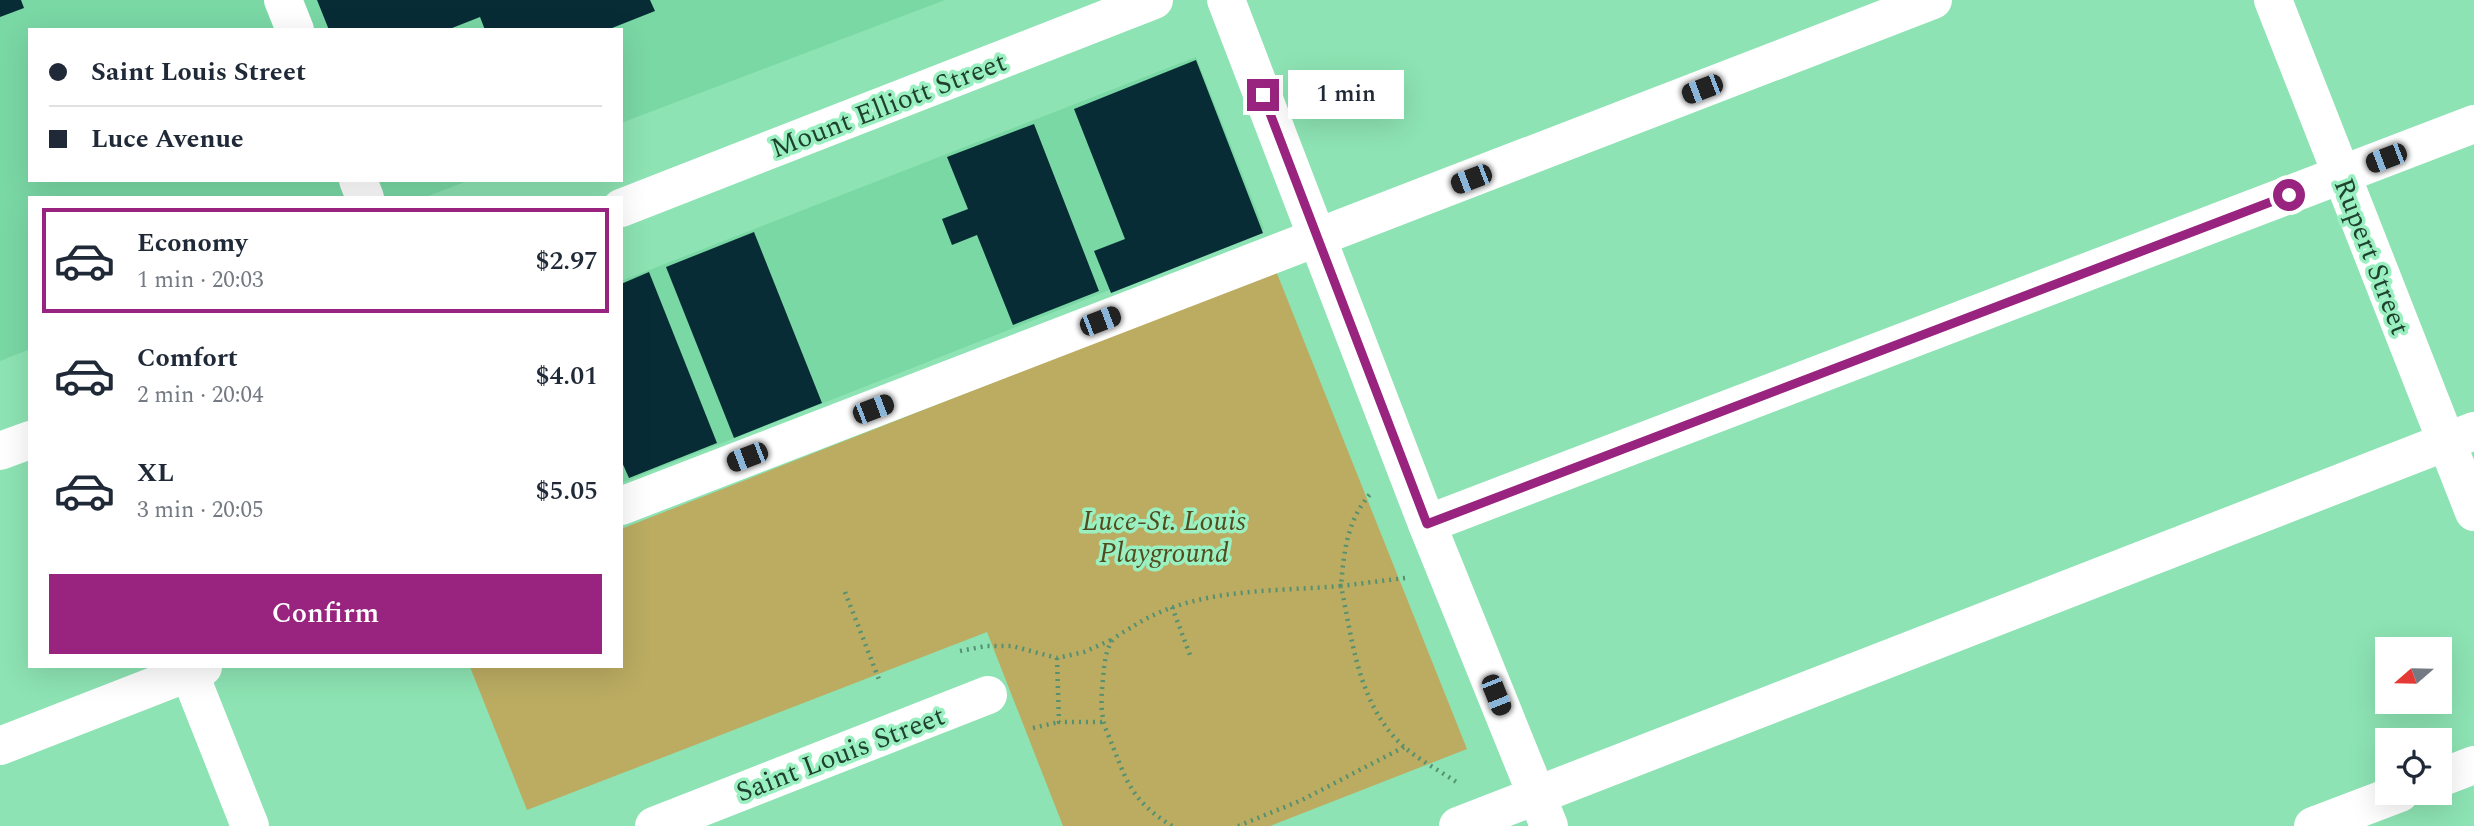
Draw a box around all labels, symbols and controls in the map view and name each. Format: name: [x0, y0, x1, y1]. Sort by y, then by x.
street label: Mount Elliott Street: [764, 41, 1013, 170]
text: Saint Louis Street: [91, 52, 306, 92]
callout: 1 min: [1288, 70, 1403, 119]
car: [1679, 72, 1726, 106]
text: 1 min: [1316, 77, 1376, 112]
route end: [1247, 79, 1279, 111]
text: Luce Avenue: [91, 119, 244, 159]
car: [2363, 141, 2410, 175]
car: [1448, 162, 1495, 196]
street label: Rupert Street: [2322, 172, 2421, 341]
route start: [2273, 179, 2305, 211]
text: Economy: [137, 223, 247, 263]
icon: car: [53, 229, 116, 292]
text: $2.97: [535, 241, 598, 281]
text: 1 min · 20:03: [137, 263, 264, 298]
car: [1077, 304, 1124, 338]
text: Comfort: [137, 338, 238, 378]
icon: car: [53, 344, 116, 407]
text: $4.01: [535, 356, 598, 396]
text: 2 min · 20:04: [137, 378, 264, 413]
car: [850, 392, 897, 426]
car: [724, 440, 771, 474]
text: XL: [137, 453, 174, 493]
icon: car: [53, 459, 116, 522]
text: $5.05: [535, 471, 598, 511]
text: 3 min · 20:05: [137, 493, 264, 528]
park label: Luce-St. Louis Playground: [1082, 500, 1246, 575]
button: Confirm: [49, 574, 602, 654]
north arrow: [2375, 637, 2452, 714]
map controls: [2375, 637, 2452, 805]
car: [1479, 672, 1514, 718]
street label: Saint Louis Street: [730, 695, 951, 814]
button: locate: [2375, 728, 2452, 805]

